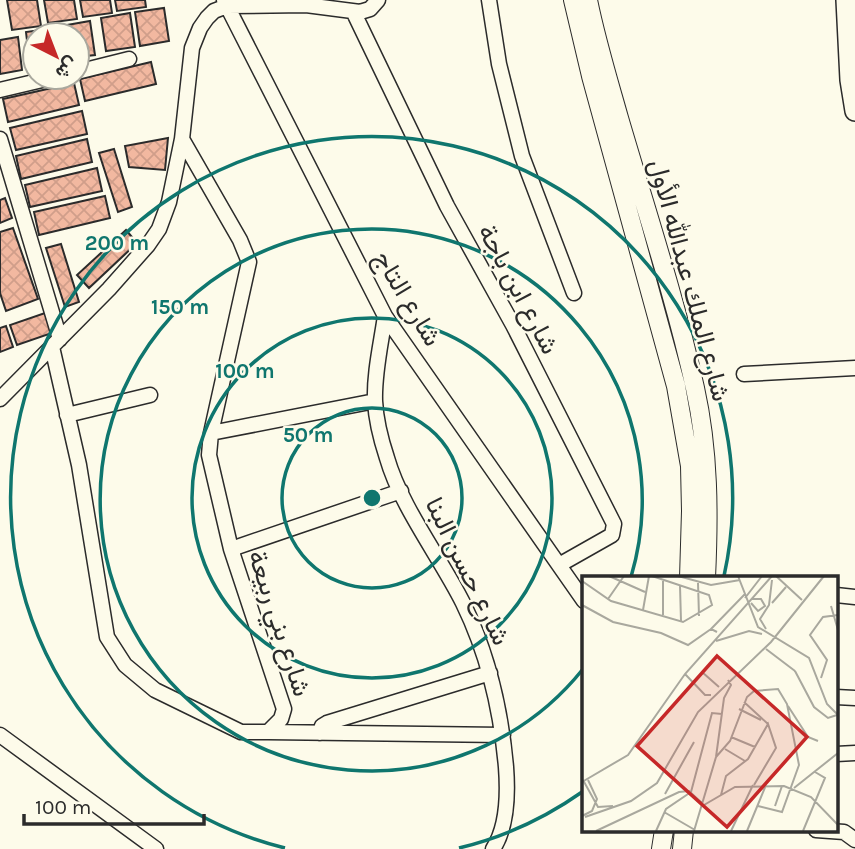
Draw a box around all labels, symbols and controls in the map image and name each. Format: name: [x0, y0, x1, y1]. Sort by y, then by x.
north arrow: [21, 21, 91, 91]
text: ش: [51, 52, 83, 84]
street label: شارع الملك عبدالله الأول: [640, 156, 737, 405]
street label: شارع ابن باجة: [470, 219, 566, 360]
text: 200 m: [85, 231, 149, 255]
street label: شارع التاج: [365, 245, 448, 353]
text: 150 m: [151, 295, 209, 319]
text: 100 m: [215, 359, 275, 383]
text: 50 m: [283, 423, 333, 447]
centre of rings: [360, 486, 384, 510]
street label: شارع حسن البنا: [417, 492, 517, 651]
street label: شارع بني ربيعة: [237, 546, 318, 702]
inset map: [582, 576, 838, 832]
scale bar: [24, 782, 205, 826]
text: 100 m: [35, 795, 92, 819]

